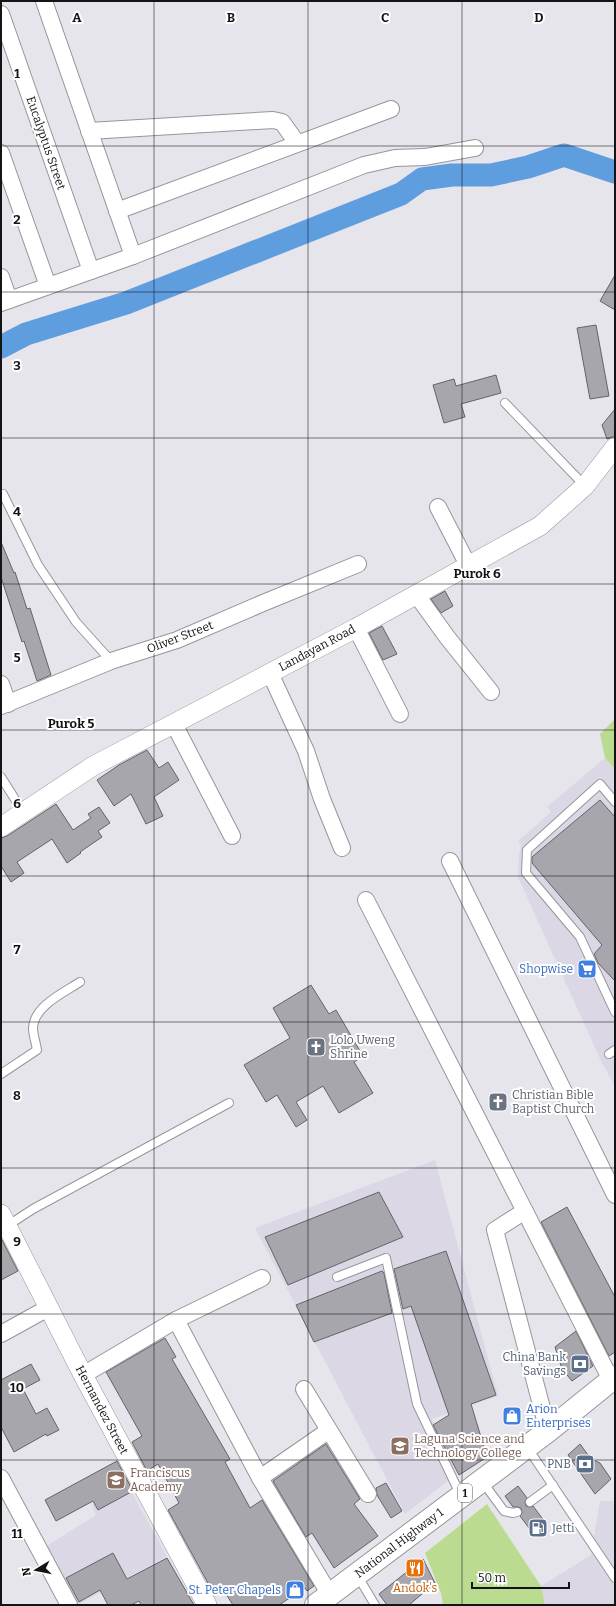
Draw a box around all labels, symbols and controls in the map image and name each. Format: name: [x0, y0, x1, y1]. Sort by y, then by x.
text: A: [72, 10, 82, 25]
text: B: [227, 10, 235, 25]
text: C: [381, 10, 389, 25]
text: D: [534, 10, 544, 25]
text: 1: [14, 66, 20, 81]
street label: Eucalyptus Street: [23, 95, 69, 192]
text: 2: [13, 212, 21, 227]
text: 3: [13, 358, 21, 373]
text: 4: [13, 504, 21, 519]
district label: Purok 6: [453, 566, 501, 581]
street label: Oliver Street: [145, 618, 216, 656]
street label: Landayan Road: [276, 622, 358, 674]
text: 5: [13, 650, 21, 665]
district label: Purok 5: [48, 716, 94, 731]
text: 6: [13, 796, 21, 811]
text: 7: [14, 942, 21, 957]
supermarket icon: Shopwise: [576, 958, 598, 980]
place label: Shopwise: [519, 962, 573, 976]
place label: Lolo Uweng Shrine: [330, 1033, 395, 1061]
church icon: Lolo Uweng Shrine: [305, 1036, 327, 1058]
text: 8: [13, 1088, 21, 1103]
place label: Christian Bible Baptist Church: [512, 1088, 595, 1116]
church icon: Christian Bible Baptist Church: [487, 1091, 509, 1113]
text: 9: [13, 1234, 21, 1249]
place label: China Bank Savings: [503, 1350, 566, 1378]
bank icon: China Bank Savings: [569, 1353, 591, 1375]
street label: Hernandez Street: [73, 1363, 132, 1457]
text: 10: [10, 1380, 24, 1395]
place label: Arion Enterprises: [526, 1402, 591, 1430]
shop icon: Arion Enterprises: [501, 1405, 523, 1427]
place label: Laguna Science and Technology College: [414, 1432, 525, 1460]
school or university icon: Laguna Science and Technology College: [389, 1435, 411, 1457]
bank icon: PNB: [574, 1453, 596, 1475]
place label: PNB: [547, 1457, 571, 1471]
place label: Franciscus Academy: [130, 1466, 190, 1494]
school or university icon: Franciscus Academy: [105, 1469, 127, 1491]
road number: 1: [458, 1484, 472, 1502]
street label: National Highway 1: [352, 1505, 446, 1581]
fuel station icon: Jetti: [527, 1517, 549, 1539]
place label: Jetti: [551, 1521, 575, 1535]
text: 11: [11, 1526, 23, 1541]
north arrow: [16, 1550, 56, 1590]
restaurant icon: Andok's: [404, 1557, 426, 1579]
scale bar: [472, 1564, 569, 1590]
text: N: [19, 1566, 34, 1577]
text: 50 m: [478, 1571, 507, 1585]
shop icon: St. Peter Chapels: [284, 1579, 306, 1601]
place label: Andok's: [393, 1581, 438, 1595]
place label: St. Peter Chapels: [188, 1583, 281, 1597]

